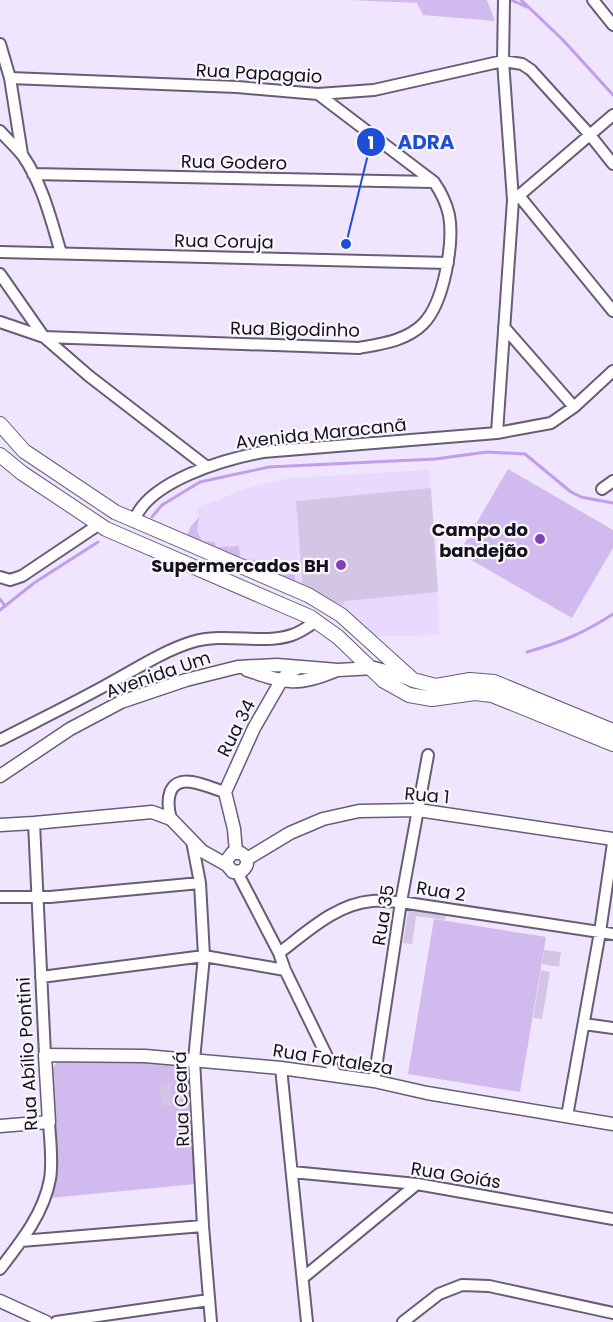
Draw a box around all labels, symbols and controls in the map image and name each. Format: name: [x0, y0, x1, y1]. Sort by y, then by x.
street label: Rua Papagaio: [195, 57, 323, 89]
callout: ADRA: [356, 123, 467, 161]
text: ADRA: [397, 128, 455, 156]
text: 1: [368, 130, 374, 155]
street label: Rua Godero: [181, 149, 287, 175]
street label: Rua Coruja: [174, 228, 274, 254]
street label: Rua Bigodinho: [230, 315, 360, 343]
street label: Avenida Maracanã: [234, 412, 408, 454]
place label: Campo do bandejão: [432, 517, 528, 563]
marker: Campo do bandejão: [533, 532, 547, 546]
place label: Supermercados BH: [151, 553, 329, 578]
marker: Supermercados BH: [334, 558, 348, 572]
street label: Avenida Um: [102, 644, 214, 704]
street label: Rua 34: [211, 695, 261, 761]
street label: Rua 1: [403, 781, 451, 809]
street label: Rua 2: [414, 875, 468, 907]
street label: Rua 35: [366, 883, 400, 947]
street label: Rua Abílio Pontini: [10, 977, 44, 1131]
street label: Rua Fortaleza: [271, 1037, 395, 1081]
street label: Rua Ceará: [167, 1051, 195, 1147]
street label: Rua Goiás: [409, 1156, 503, 1194]

